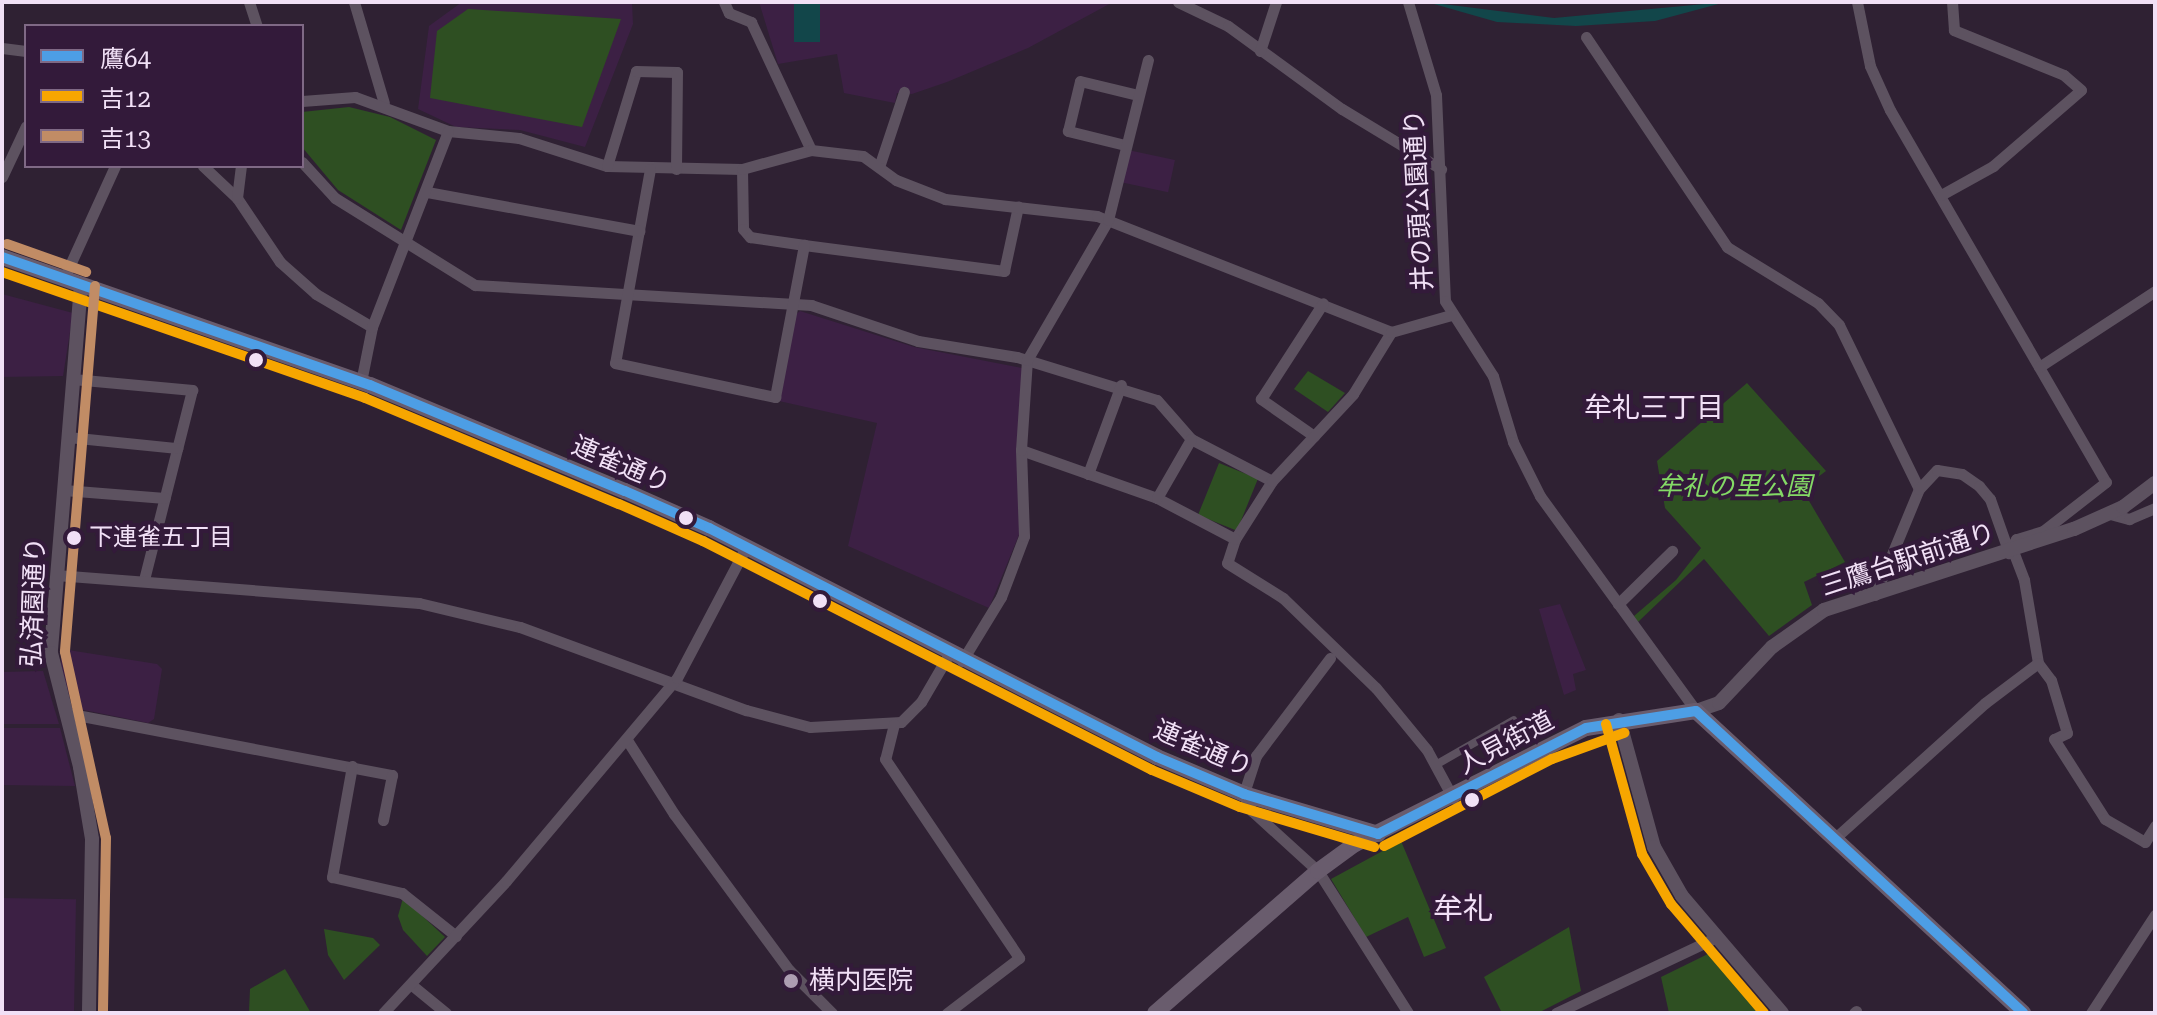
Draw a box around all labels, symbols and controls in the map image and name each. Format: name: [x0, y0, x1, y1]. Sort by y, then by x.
legend: [24, 24, 304, 168]
text: 鷹64: [100, 45, 151, 73]
text: 吉12: [100, 85, 151, 113]
street label: 井の頭公園通り: [1399, 108, 1439, 292]
text: 吉13: [100, 125, 151, 153]
unlabelled marker: [248, 352, 264, 368]
district label: 牟礼三丁目: [1584, 391, 1724, 425]
street label: 連雀通り: [567, 430, 675, 500]
park label: 牟礼の里公園: [1656, 471, 1812, 503]
unlabelled marker: [678, 510, 694, 526]
street label: 三鷹台駅前通り: [1817, 517, 1999, 603]
place label: 下連雀五丁目: [89, 524, 233, 552]
marker: 下連雀五丁目: [66, 530, 82, 546]
street label: 弘済園通り: [16, 536, 52, 668]
unlabelled marker: [812, 593, 828, 609]
street label: 人見街道: [1453, 705, 1559, 781]
street label: 連雀通り: [1149, 714, 1257, 784]
unlabelled marker: [1464, 792, 1480, 808]
district label: 牟礼: [1433, 891, 1493, 927]
place label: 横内医院: [809, 965, 913, 997]
marker: 横内医院: [780, 970, 802, 992]

